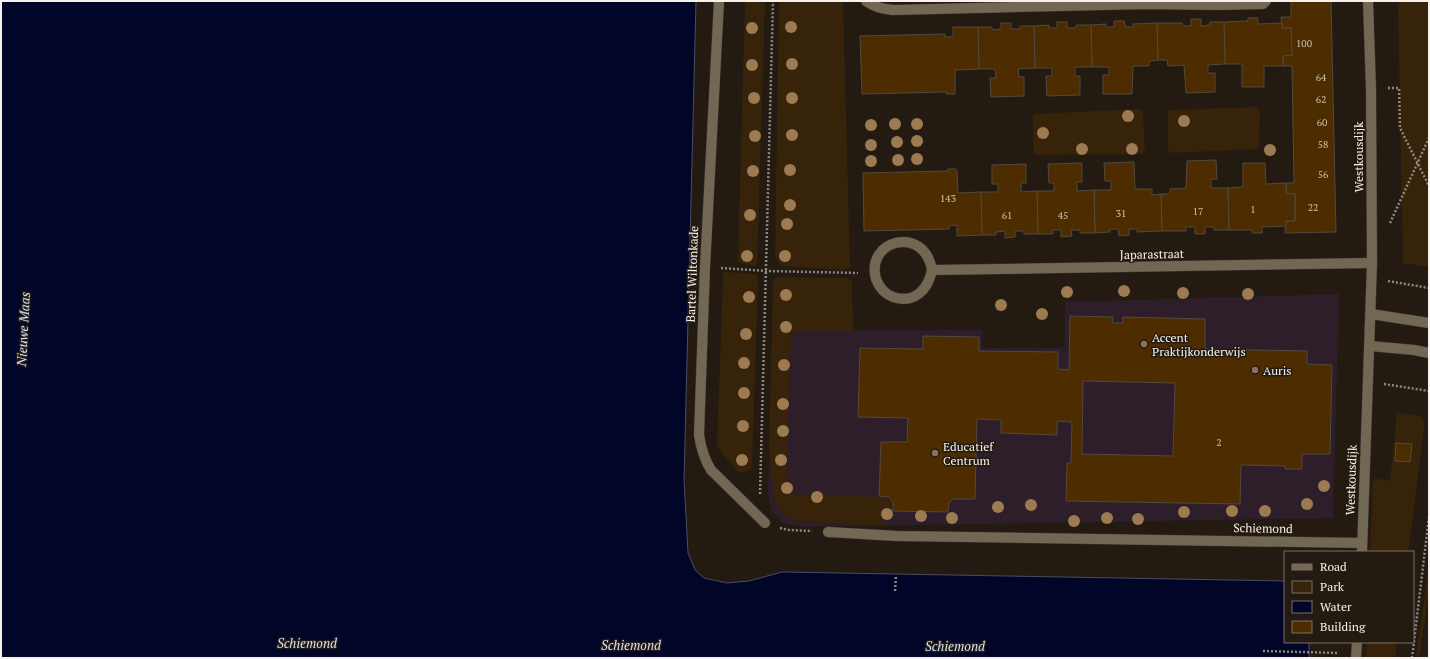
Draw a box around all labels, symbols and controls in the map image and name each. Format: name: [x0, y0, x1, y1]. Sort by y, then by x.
house number: 100: [1296, 37, 1312, 50]
house number: 64: [1316, 71, 1327, 84]
house number: 62: [1316, 93, 1326, 106]
house number: 60: [1317, 116, 1327, 129]
street label: Westkousdijk: [1351, 121, 1366, 192]
house number: 58: [1318, 138, 1328, 151]
house number: 56: [1318, 168, 1329, 181]
house number: 143: [940, 192, 956, 205]
house number: 22: [1308, 201, 1318, 214]
house number: 1: [1250, 203, 1256, 216]
house number: 17: [1193, 205, 1203, 218]
house number: 31: [1116, 207, 1126, 220]
house number: 61: [1002, 209, 1012, 222]
house number: 45: [1058, 209, 1068, 222]
street label: Bartel Wiltonkade: [683, 225, 701, 323]
street label: Japarastraat: [1120, 246, 1185, 262]
water label: Nieuwe Maas: [12, 291, 34, 368]
place label: Accent Praktijkonderwijs: [1152, 330, 1246, 359]
marker: Accent Praktijkonderwijs: [1139, 339, 1149, 349]
place label: Auris: [1263, 363, 1292, 378]
marker: Auris: [1250, 365, 1260, 375]
house number: 2: [1216, 436, 1222, 449]
place label: Educatief Centrum: [943, 439, 994, 468]
street label: Westkousdijk: [1342, 444, 1360, 516]
marker: Educatief Centrum: [930, 448, 940, 458]
street label: Schiemond: [1233, 520, 1293, 536]
legend: [1284, 551, 1414, 643]
text: Road: [1320, 559, 1347, 574]
text: Park: [1320, 579, 1345, 594]
text: Water: [1320, 599, 1352, 614]
text: Building: [1320, 619, 1366, 634]
water label: Schiemond: [277, 634, 338, 652]
water label: Schiemond: [601, 636, 662, 654]
water label: Schiemond: [925, 637, 986, 655]

